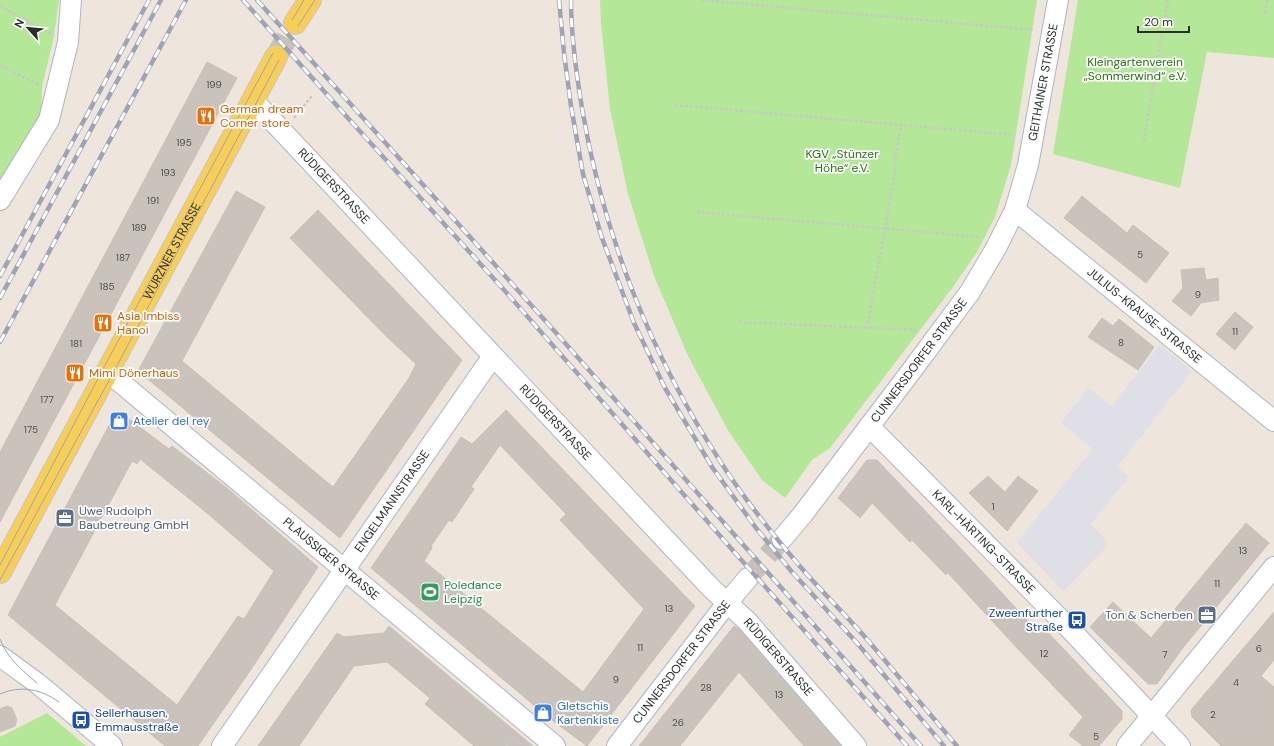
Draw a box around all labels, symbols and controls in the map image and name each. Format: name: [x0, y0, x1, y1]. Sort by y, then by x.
north arrow: [8, 8, 48, 48]
scale bar: [1138, 8, 1189, 34]
text: 20 m: [1144, 14, 1173, 30]
text: N: [11, 17, 27, 30]
street label: GEITHAINER STRASSE: [1025, 22, 1062, 142]
park label: Kleingartenverein „Sommerwind“ e.V.: [1084, 54, 1186, 84]
house number: 199: [206, 78, 222, 91]
place label: German dream Corner store: [220, 101, 303, 131]
restaurant icon: German dream Corner store: [195, 105, 217, 127]
house number: 195: [176, 136, 192, 149]
street label: RÜDIGERSTRASSE: [294, 145, 373, 228]
park label: KGV „Stünzer Höhe“ e.V.: [805, 146, 879, 176]
house number: 193: [160, 166, 176, 179]
house number: 191: [147, 194, 159, 207]
street label: WURZNER STRASSE: [139, 200, 205, 302]
house number: 189: [131, 221, 147, 234]
house number: 5: [1137, 248, 1143, 261]
house number: 187: [116, 251, 130, 264]
street label: JULIUS-KRAUSE-STRASSE: [1084, 264, 1205, 367]
house number: 185: [99, 280, 115, 293]
house number: 9: [1195, 288, 1201, 301]
street label: CUNNERSDORFER STRASSE: [867, 295, 971, 426]
place label: Asia Imbiss Hanoi: [117, 308, 180, 338]
restaurant icon: Asia Imbiss Hanoi: [92, 312, 114, 334]
house number: 11: [1232, 325, 1238, 338]
house number: 8: [1118, 336, 1124, 349]
house number: 181: [70, 337, 82, 350]
restaurant icon: Mimi Dönerhaus: [64, 362, 86, 384]
place label: Mimi Dönerhaus: [89, 365, 179, 381]
street label: RÜDIGERSTRASSE: [516, 381, 595, 464]
house number: 177: [40, 393, 54, 406]
shop icon: Atelier del rey: [108, 410, 130, 432]
place label: Atelier del rey: [133, 413, 210, 429]
house number: 175: [24, 423, 38, 436]
street label: ENGELMANNSTRASSE: [351, 447, 433, 556]
street label: KARL-HÄRTING-STRASSE: [929, 486, 1039, 597]
house number: 1: [991, 500, 995, 513]
place label: Uwe Rudolph Baubetreung GmbH: [79, 503, 189, 533]
office icon: Uwe Rudolph Baubetreung GmbH: [54, 507, 76, 529]
street label: PLAUSSIGER STRASSE: [280, 514, 383, 604]
house number: 13: [1238, 544, 1248, 557]
place label: Poledance Leipzig: [444, 577, 502, 607]
house number: 11: [1214, 577, 1220, 590]
sports icon: Poledance Leipzig: [419, 581, 441, 603]
street label: CUNNERSDORFER STRASSE: [629, 597, 734, 727]
house number: 13: [664, 602, 674, 615]
office icon: Ton & Scherben: [1196, 604, 1218, 626]
place label: Zweenfurther Straße: [989, 605, 1064, 635]
place label: Ton & Scherben: [1105, 607, 1193, 623]
bus stop icon: Zweenfurther Straße: [1066, 609, 1088, 631]
street label: RÜDIGERSTRASSE: [740, 615, 817, 700]
house number: 11: [637, 641, 643, 654]
house number: 6: [1256, 642, 1262, 655]
house number: 12: [1040, 647, 1049, 660]
house number: 7: [1162, 648, 1168, 661]
house number: 9: [613, 673, 619, 686]
house number: 4: [1233, 676, 1239, 689]
house number: 28: [700, 681, 712, 694]
house number: 13: [774, 688, 784, 701]
place label: Gletschis Kartenkiste: [557, 698, 619, 728]
shop icon: Gletschis Kartenkiste: [532, 702, 554, 724]
place label: Sellerhausen, Emmausstraße: [95, 705, 179, 735]
house number: 2: [1210, 708, 1216, 721]
bus stop icon: Sellerhausen, Emmausstraße: [70, 709, 92, 731]
house number: 26: [672, 716, 684, 729]
house number: 5: [1093, 730, 1099, 743]

